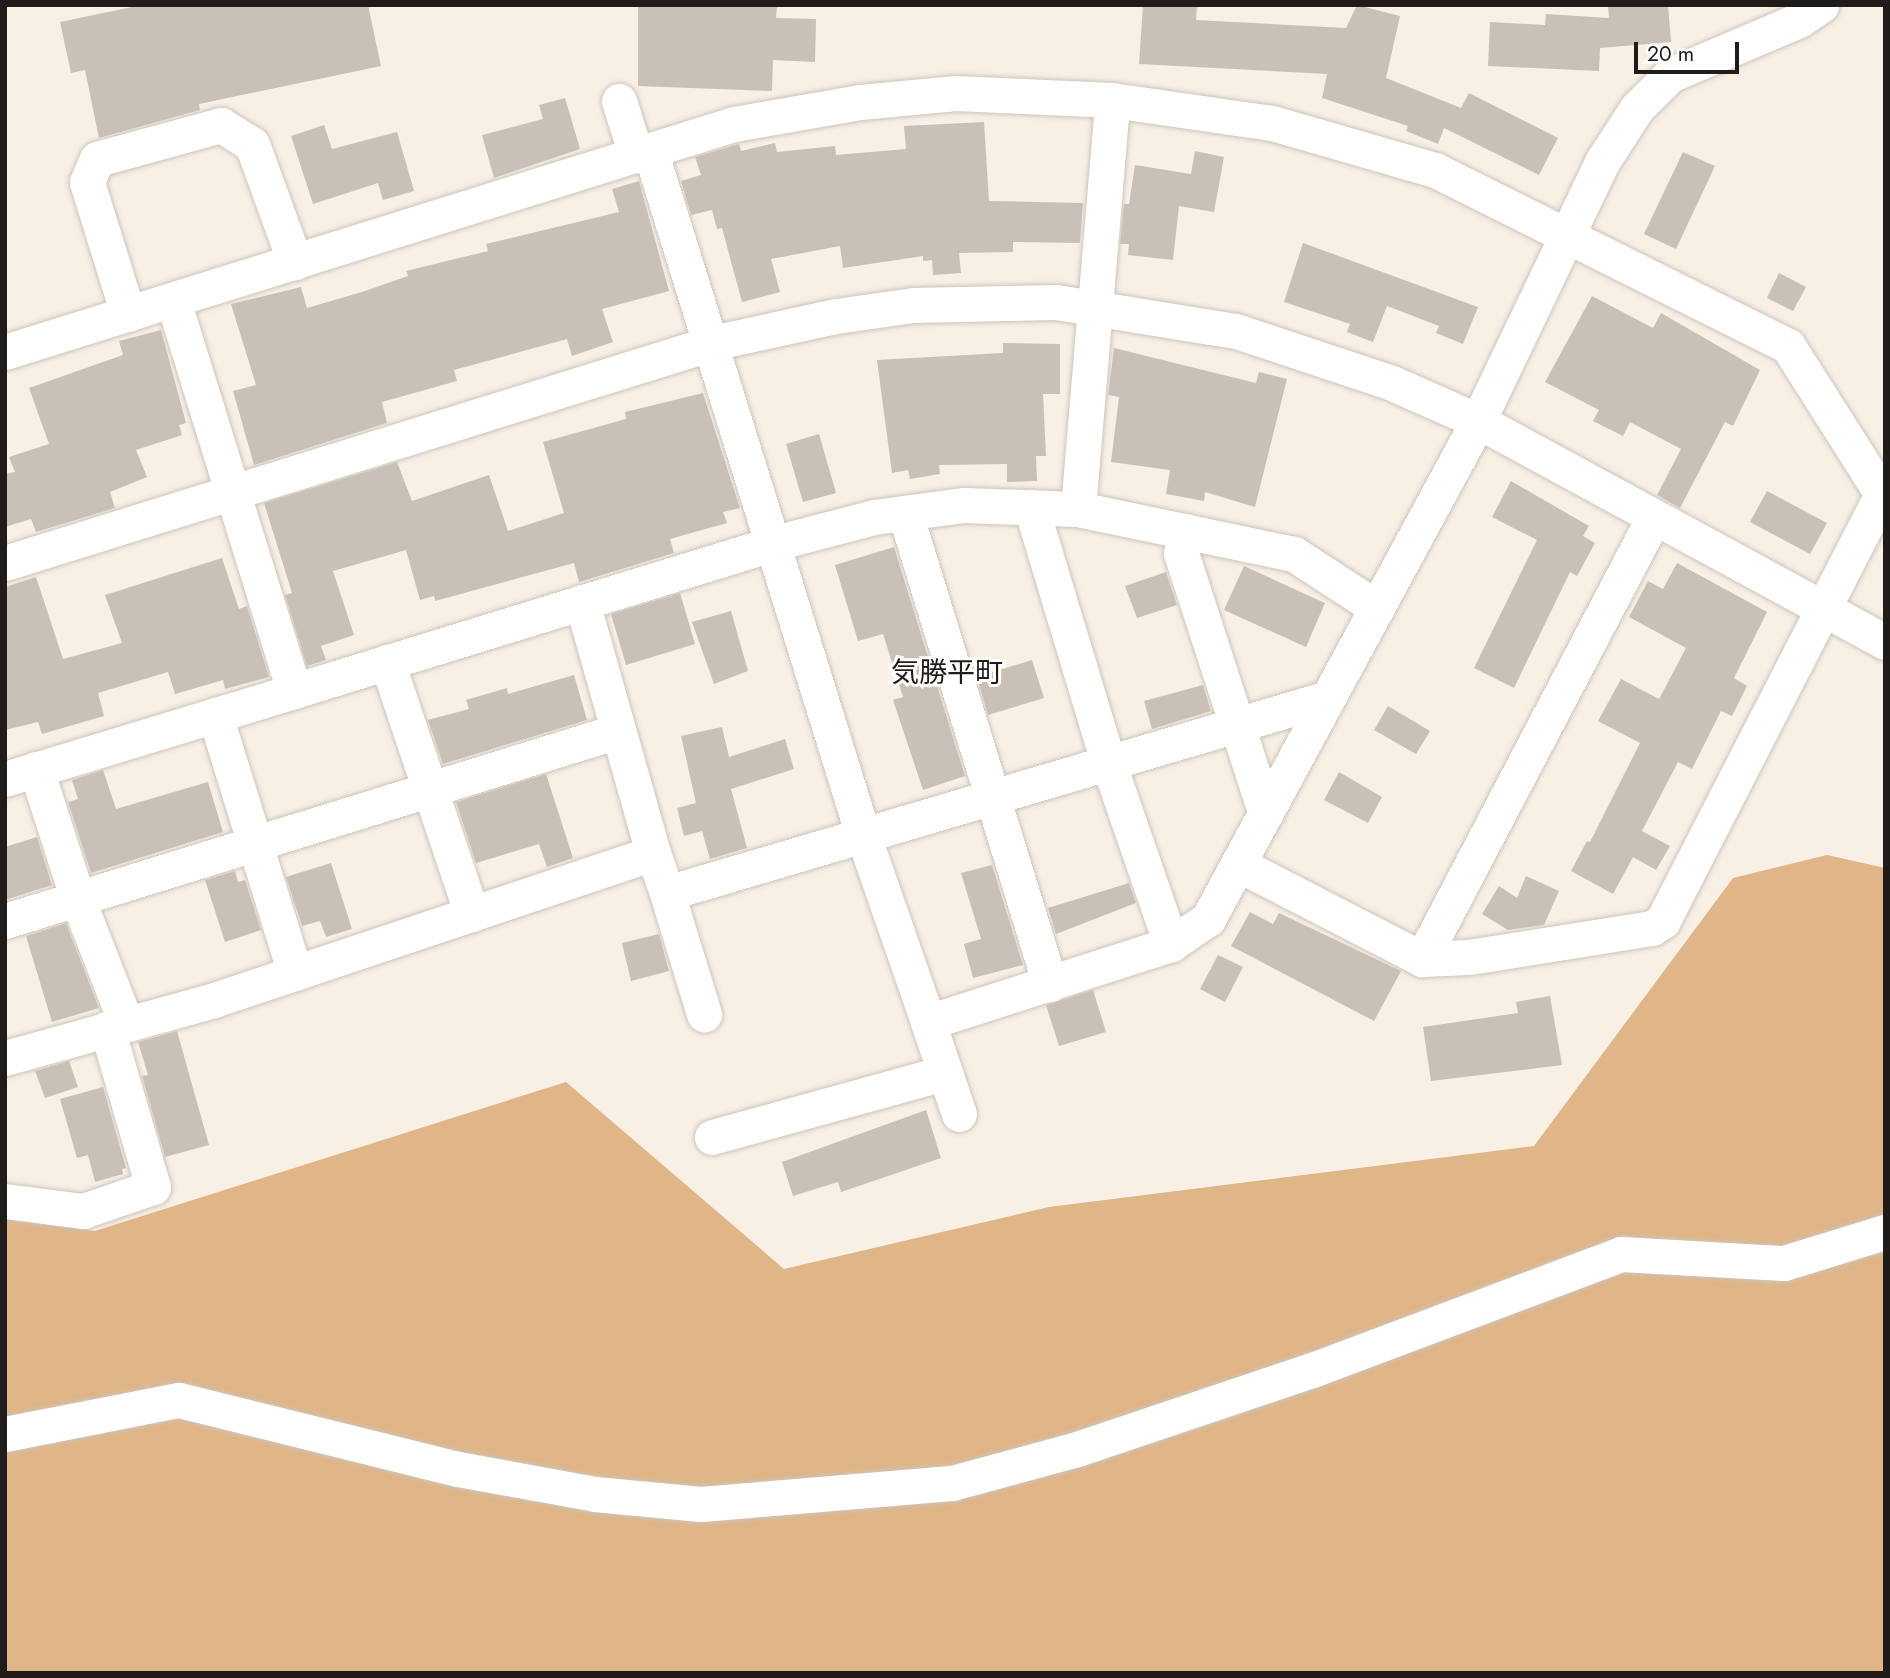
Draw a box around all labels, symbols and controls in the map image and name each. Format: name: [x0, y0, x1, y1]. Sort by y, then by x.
scale bar: [1638, 28, 1743, 72]
text: 20 m: [1647, 39, 1694, 69]
district label: 気勝平町: [891, 656, 1003, 690]

